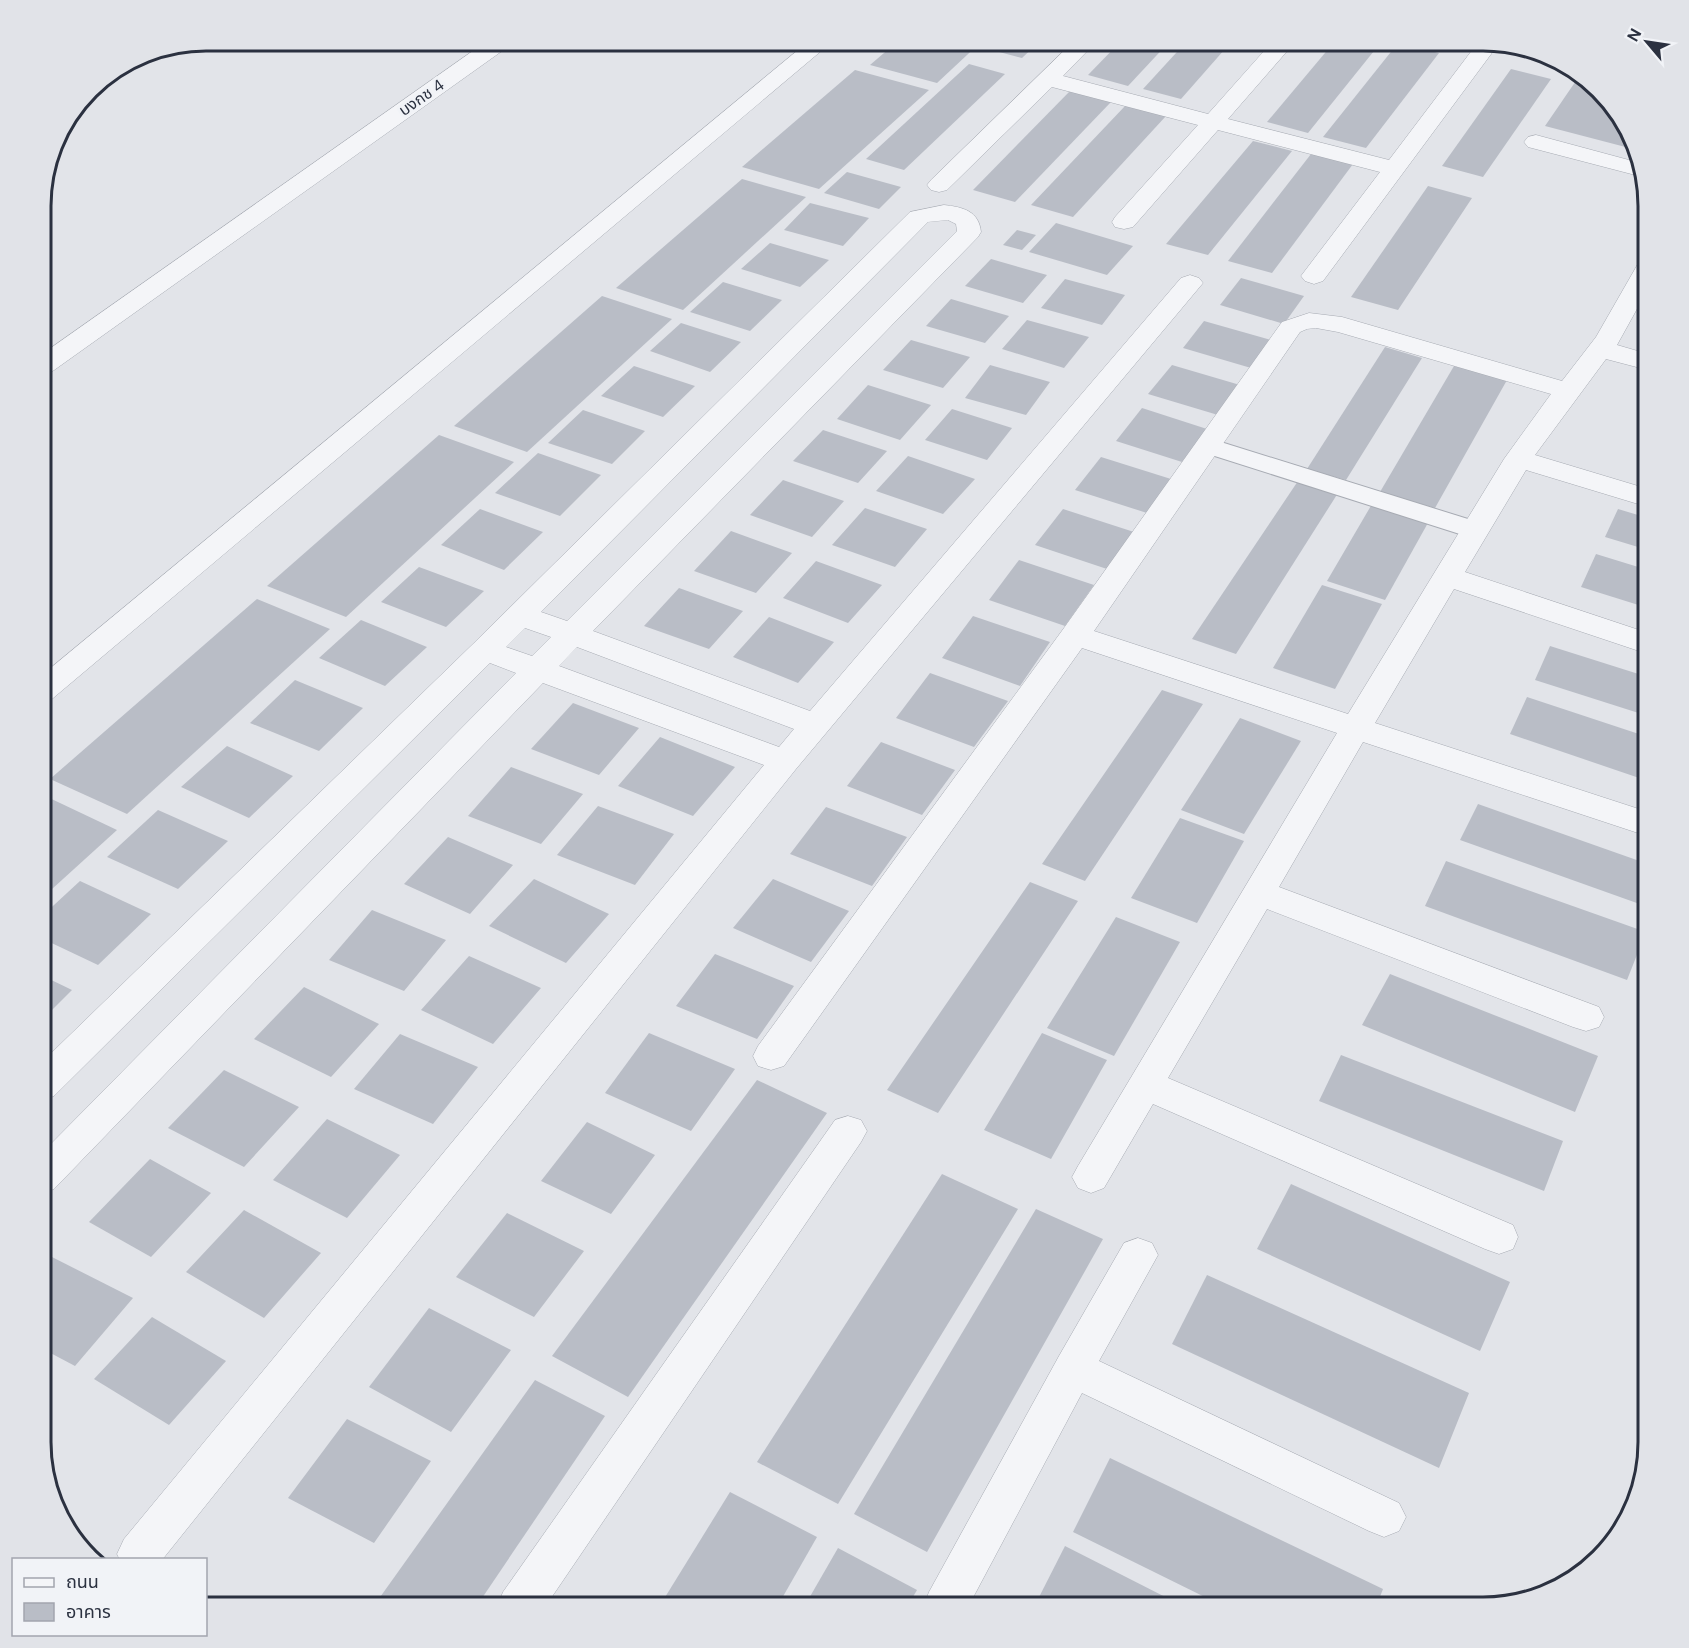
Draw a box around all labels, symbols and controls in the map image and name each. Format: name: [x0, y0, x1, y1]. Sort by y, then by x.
north arrow: [1617, 12, 1677, 72]
text: N: [1622, 25, 1646, 45]
street label: บงกช 4: [395, 74, 448, 121]
legend: [12, 1558, 207, 1636]
text: ถนน: [66, 1570, 99, 1594]
text: อาคาร: [66, 1600, 111, 1624]

